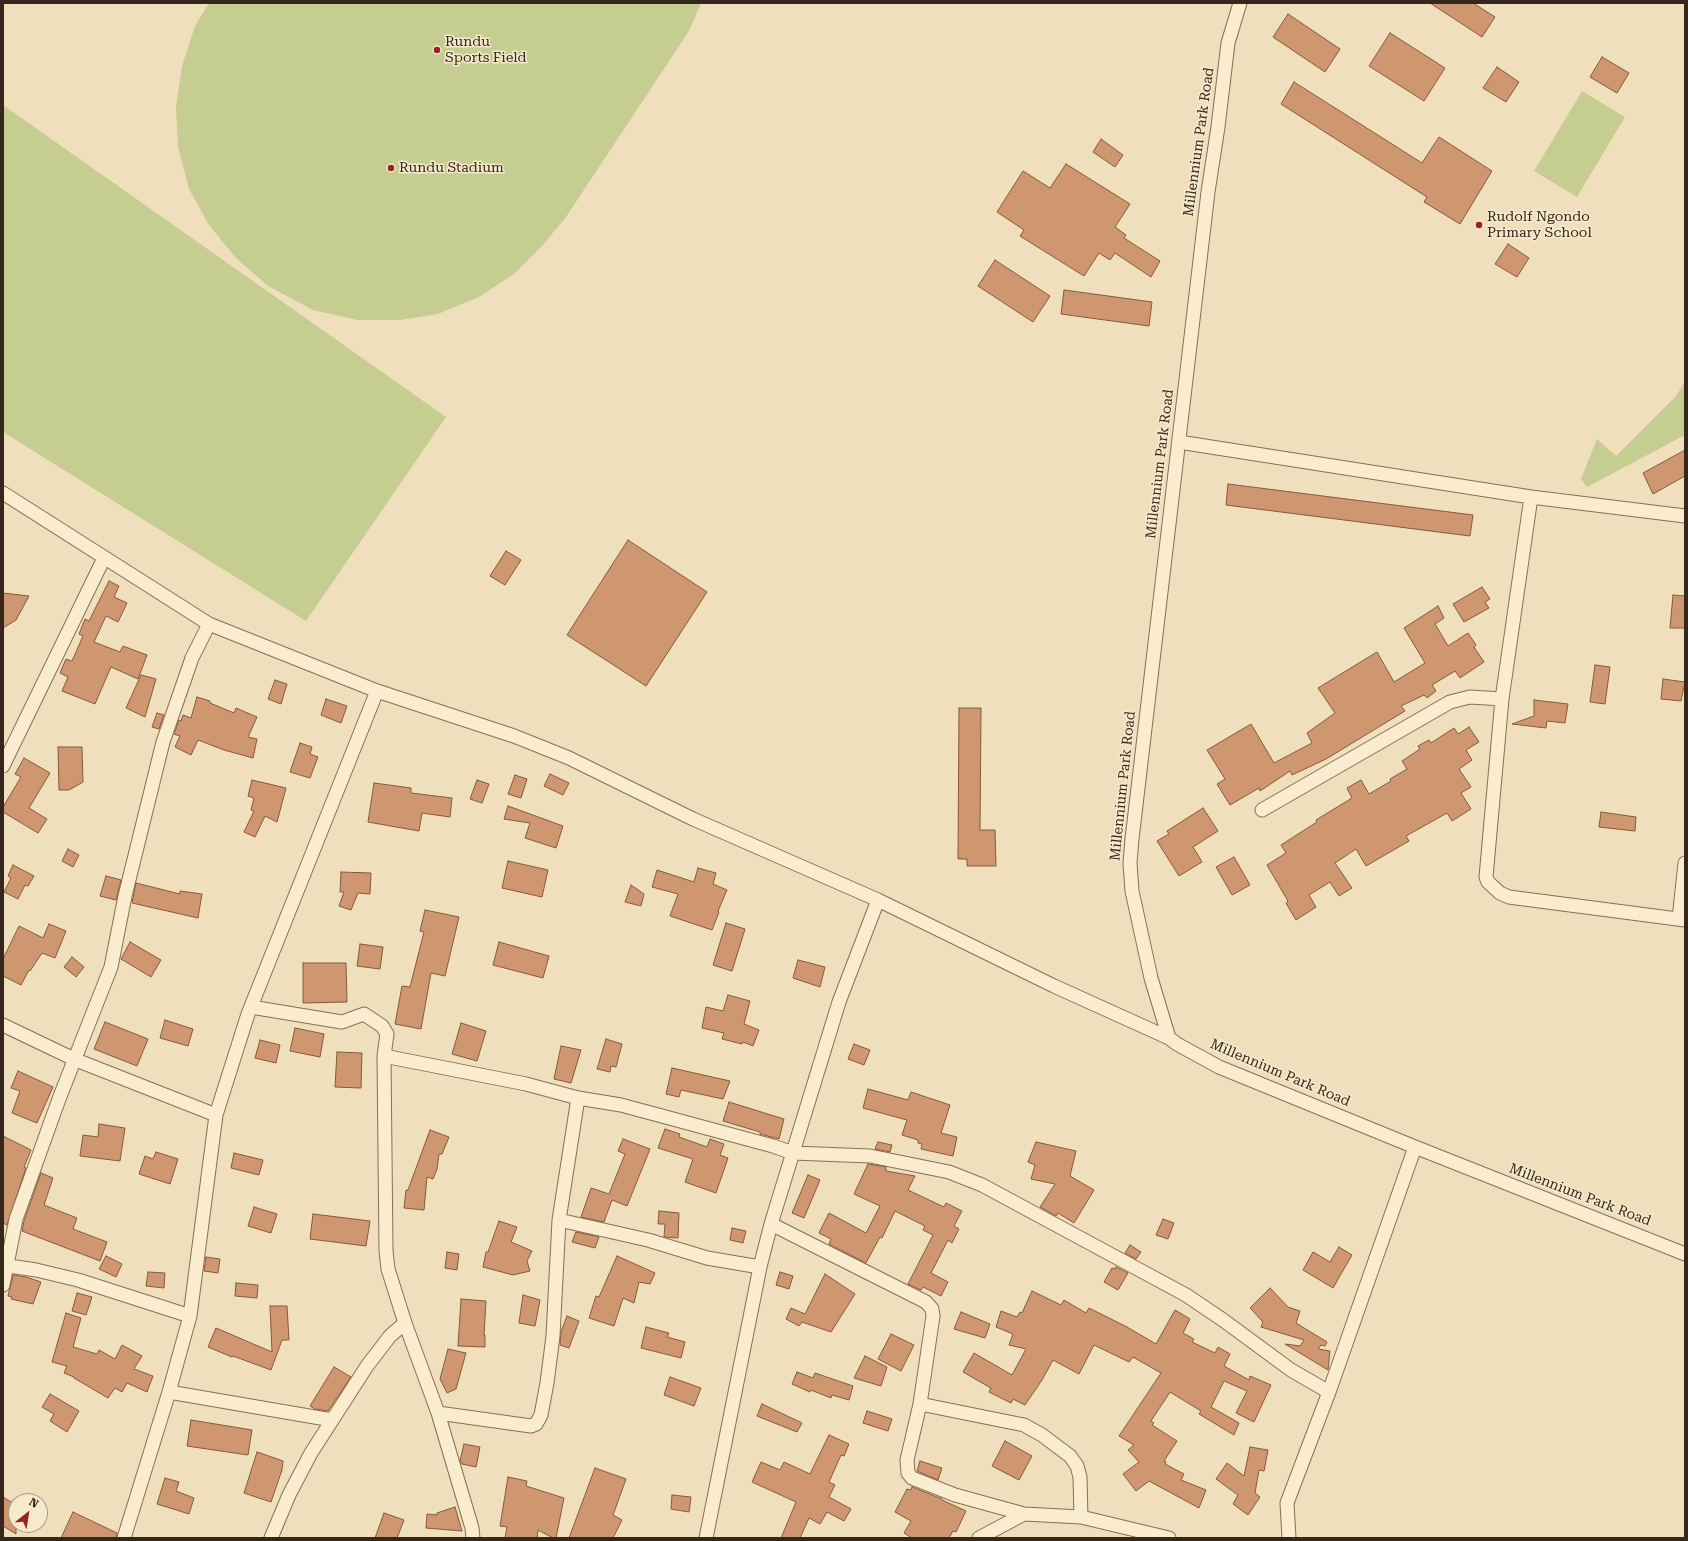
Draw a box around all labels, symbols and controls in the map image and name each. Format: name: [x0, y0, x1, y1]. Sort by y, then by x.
place label: Rundu Sports Field: [445, 34, 527, 66]
marker: Rundu Sports Field: [432, 45, 442, 55]
street label: Millennium Park Road: [1180, 66, 1218, 218]
place label: Rundu Stadium: [399, 160, 504, 176]
marker: Rundu Stadium: [386, 163, 396, 173]
place label: Rudolf Ngondo Primary School: [1487, 209, 1592, 242]
marker: Rudolf Ngondo Primary School: [1474, 220, 1484, 230]
street label: Millennium Park Road: [1142, 388, 1178, 540]
street label: Millennium Park Road: [1107, 710, 1139, 862]
street label: Millennium Park Road: [1207, 1036, 1353, 1110]
street label: Millennium Park Road: [1507, 1160, 1653, 1230]
north arrow: [8, 1493, 48, 1533]
text: N: [27, 1495, 41, 1511]

